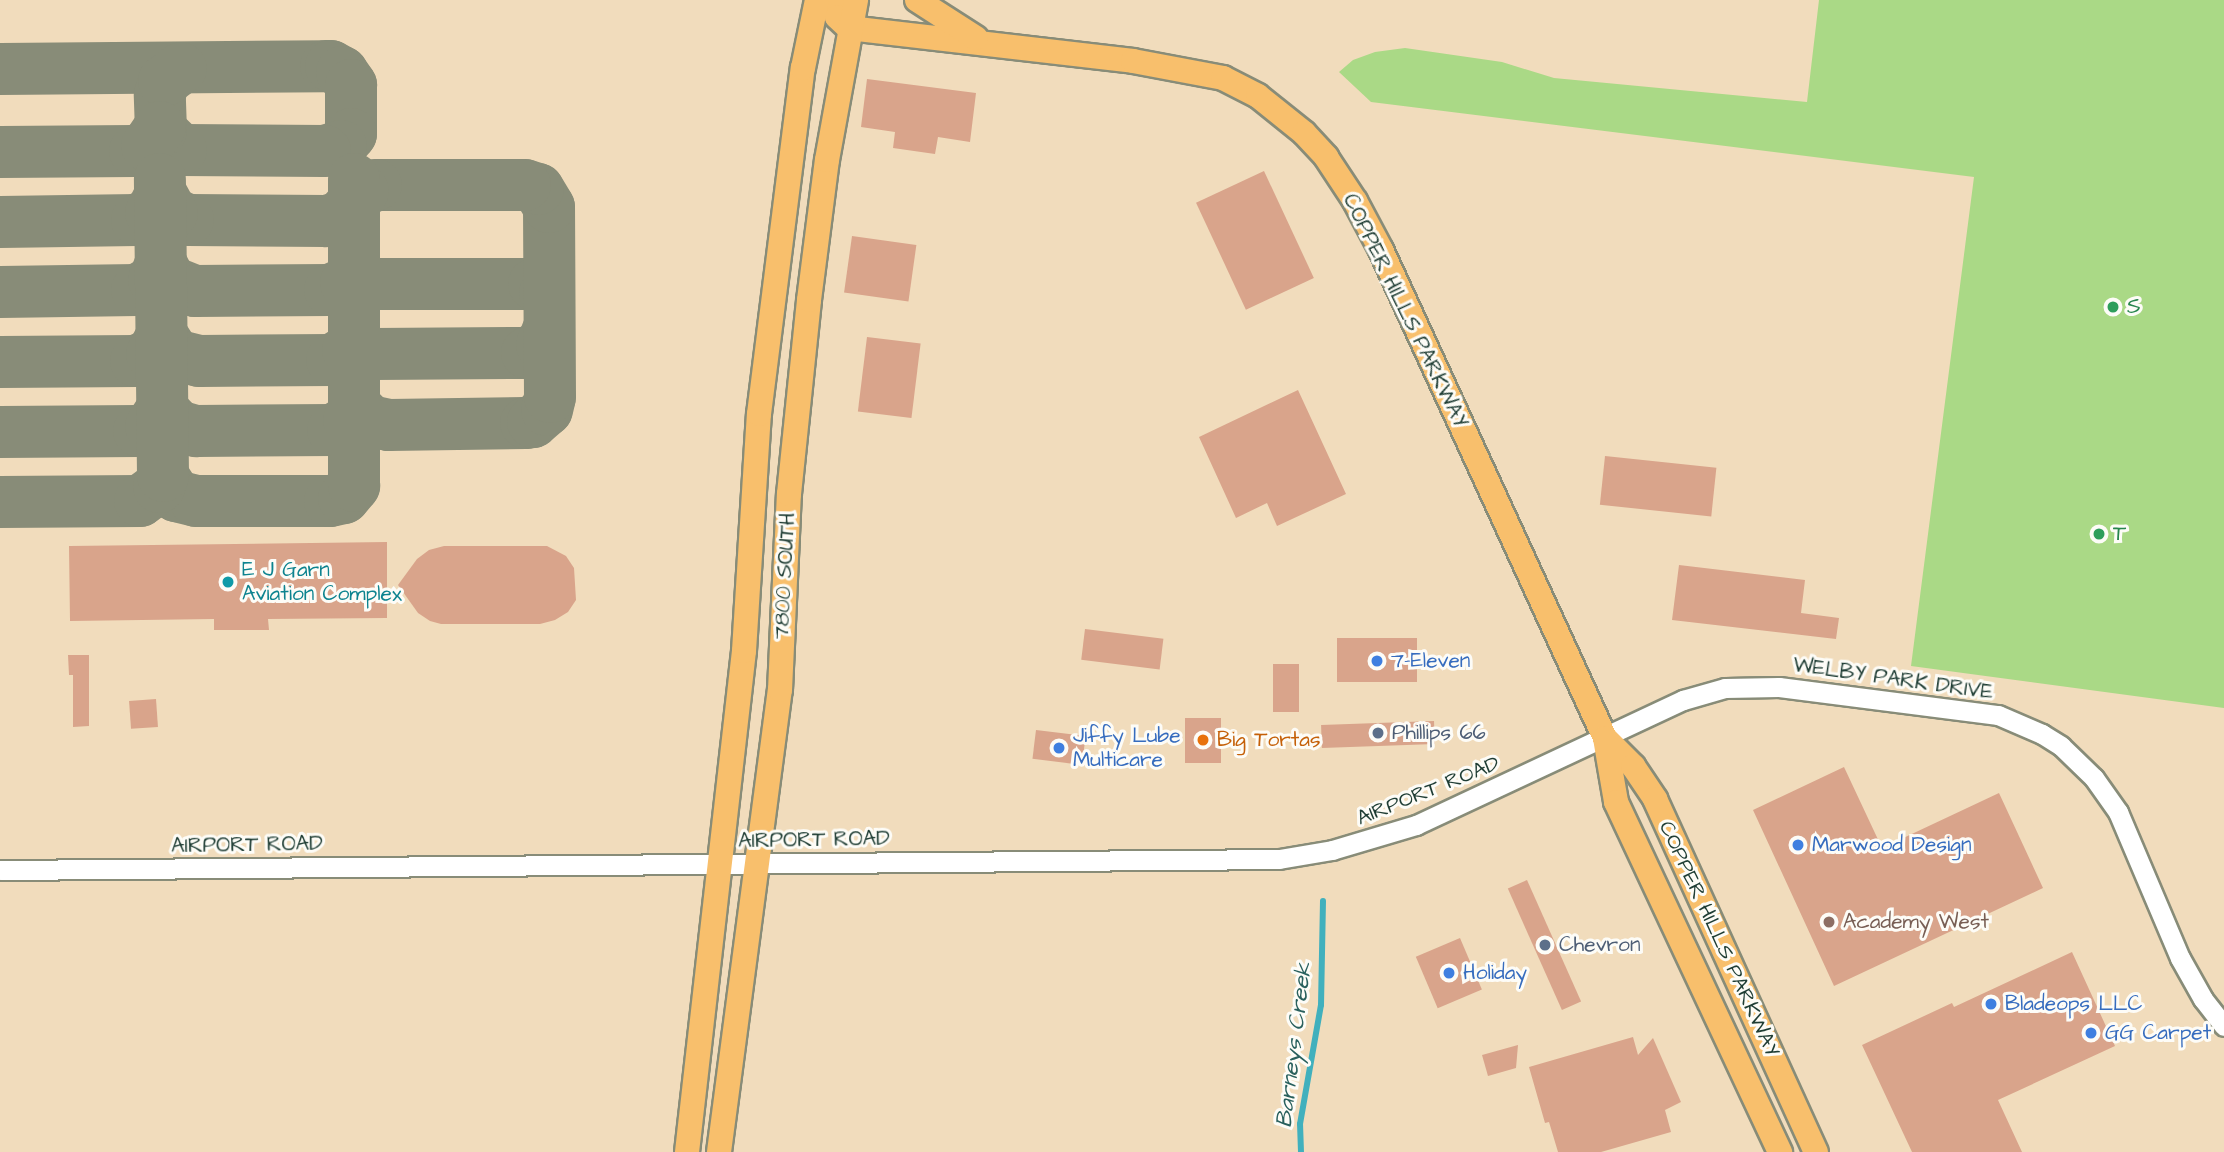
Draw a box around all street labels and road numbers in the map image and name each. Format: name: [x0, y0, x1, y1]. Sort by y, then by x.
street label: COPPER HILLS PARKWAY: [1337, 190, 1473, 432]
street label: 7800 SOUTH: [769, 512, 801, 640]
street label: WELBY PARK DRIVE: [1791, 652, 1995, 706]
street label: AIRPORT ROAD: [1353, 751, 1503, 831]
street label: COPPER HILLS PARKWAY: [1653, 817, 1785, 1061]
street label: AIRPORT ROAD: [738, 826, 890, 854]
street label: AIRPORT ROAD: [171, 831, 323, 859]

